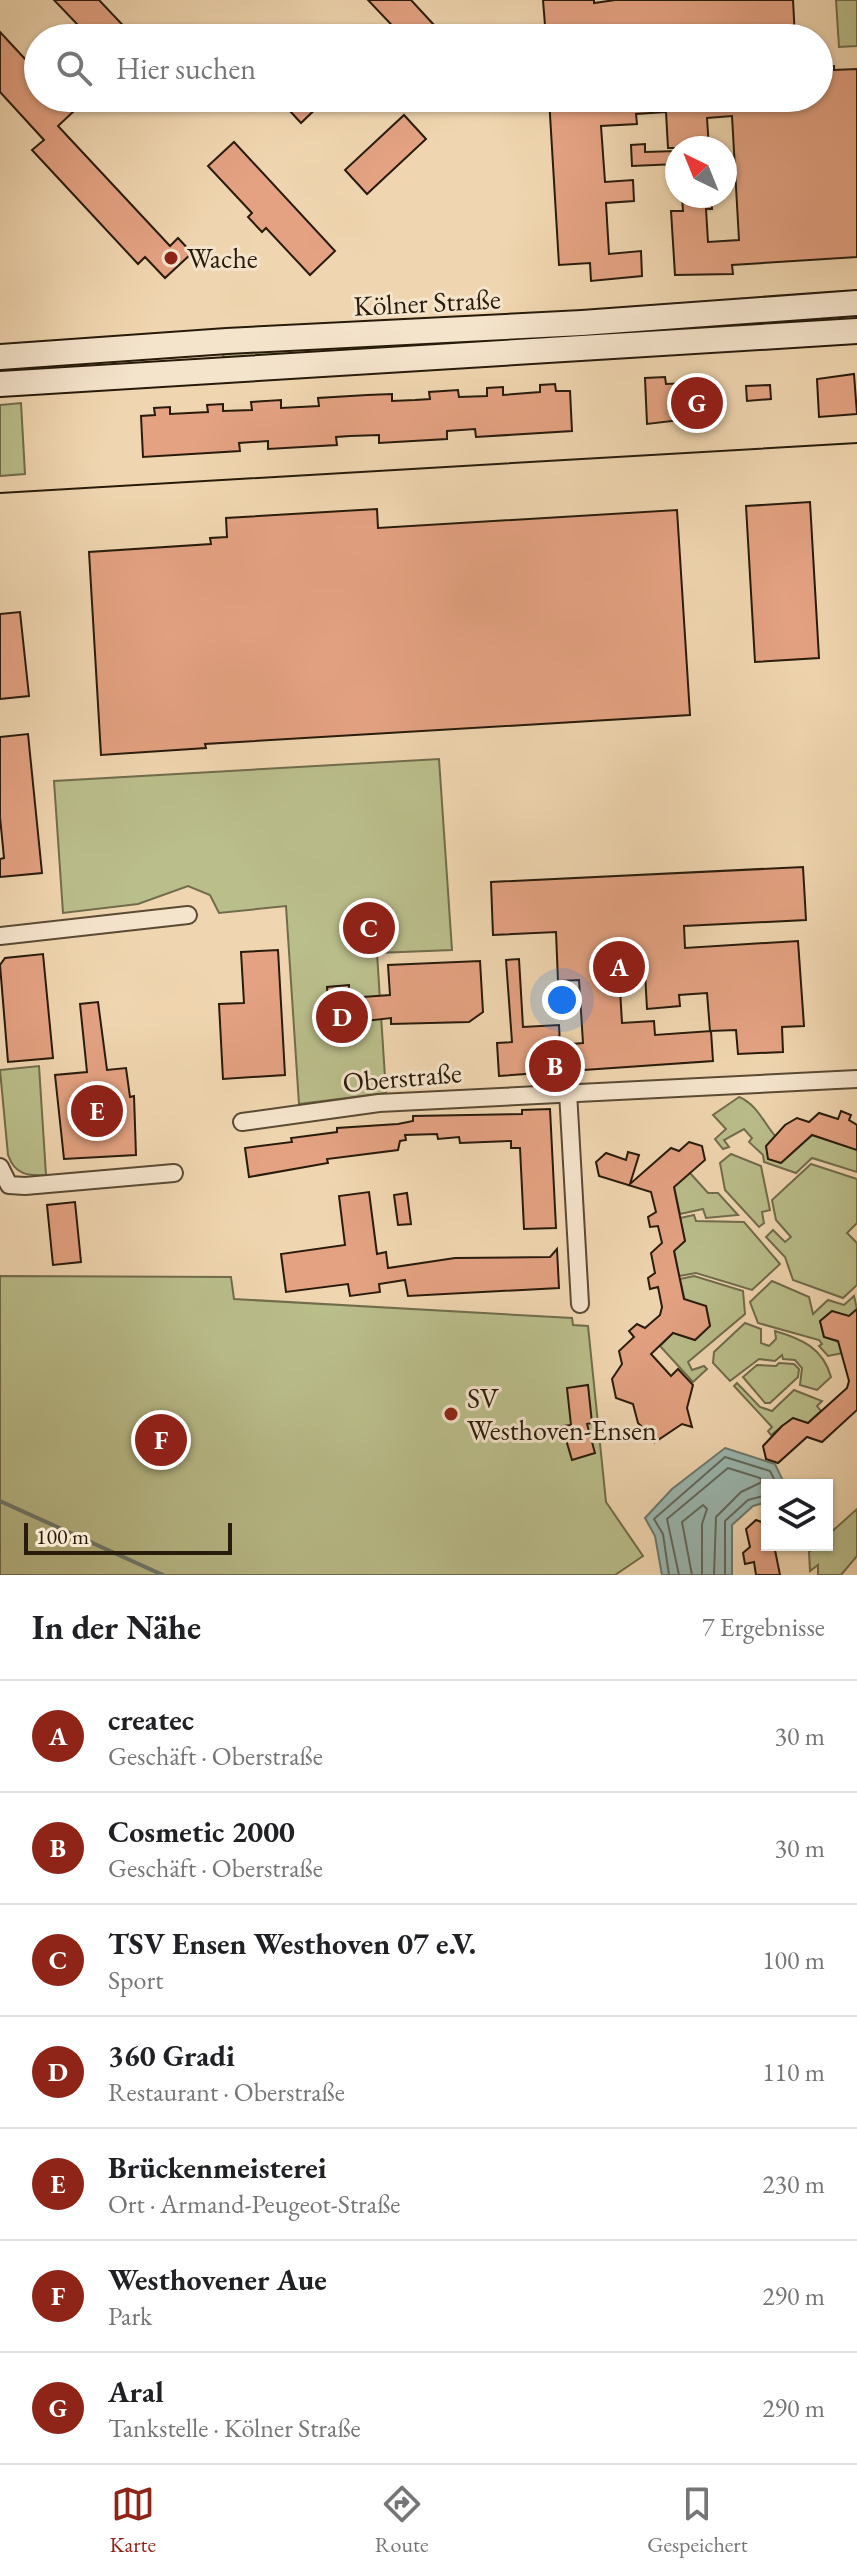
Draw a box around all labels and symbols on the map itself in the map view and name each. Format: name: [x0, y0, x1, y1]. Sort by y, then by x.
north arrow: [665, 136, 737, 208]
place label: Wache: [187, 240, 258, 276]
marker: Wache: [162, 249, 180, 267]
street label: Kölner Straße: [353, 280, 502, 324]
pin: G: [671, 373, 723, 433]
pin: C: [343, 898, 395, 958]
pin: A: [593, 937, 645, 997]
your location: [542, 980, 582, 1020]
pin: D: [316, 987, 368, 1047]
pin: B: [529, 1036, 581, 1096]
street label: Oberstraße: [341, 1054, 463, 1100]
pin: E: [71, 1081, 123, 1141]
place label: SV Westhoven-Ensen: [467, 1380, 657, 1448]
marker: SV Westhoven-Ensen: [442, 1405, 460, 1423]
pin: F: [135, 1410, 187, 1470]
scale bar: [24, 1519, 232, 1555]

